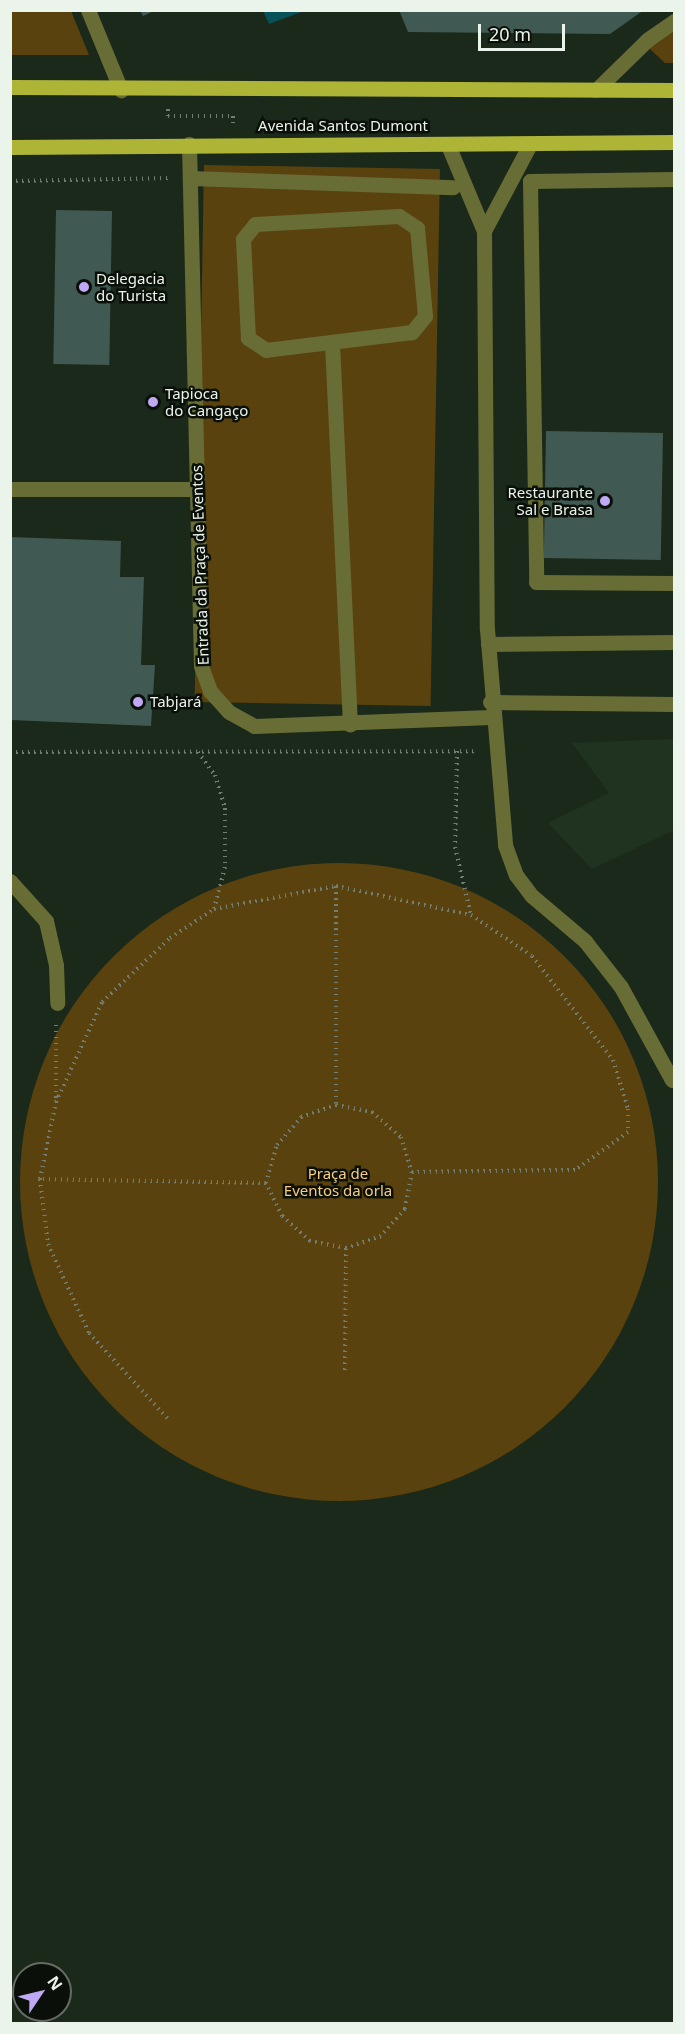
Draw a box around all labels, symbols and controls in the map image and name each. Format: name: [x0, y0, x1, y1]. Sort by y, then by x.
scale bar: [481, 12, 568, 50]
text: 20 m: [489, 22, 531, 46]
street label: Avenida Santos Dumont: [258, 117, 428, 135]
place label: Delegacia do Turista: [96, 269, 166, 304]
marker: Delegacia do Turista: [77, 280, 91, 294]
place label: Tapioca do Cangaço: [165, 384, 248, 419]
marker: Tapioca do Cangaço: [146, 395, 160, 409]
street label: Entrada da Praça de Eventos: [188, 465, 212, 665]
place label: Restaurante Sal e Brasa: [507, 483, 593, 518]
marker: Restaurante Sal e Brasa: [598, 494, 612, 508]
place label: Tabjará: [150, 693, 201, 711]
marker: Tabjará: [131, 695, 145, 709]
park label: Praça de Eventos da orla: [284, 1164, 392, 1199]
north arrow: [12, 1962, 72, 2022]
text: N: [42, 1971, 68, 1994]

